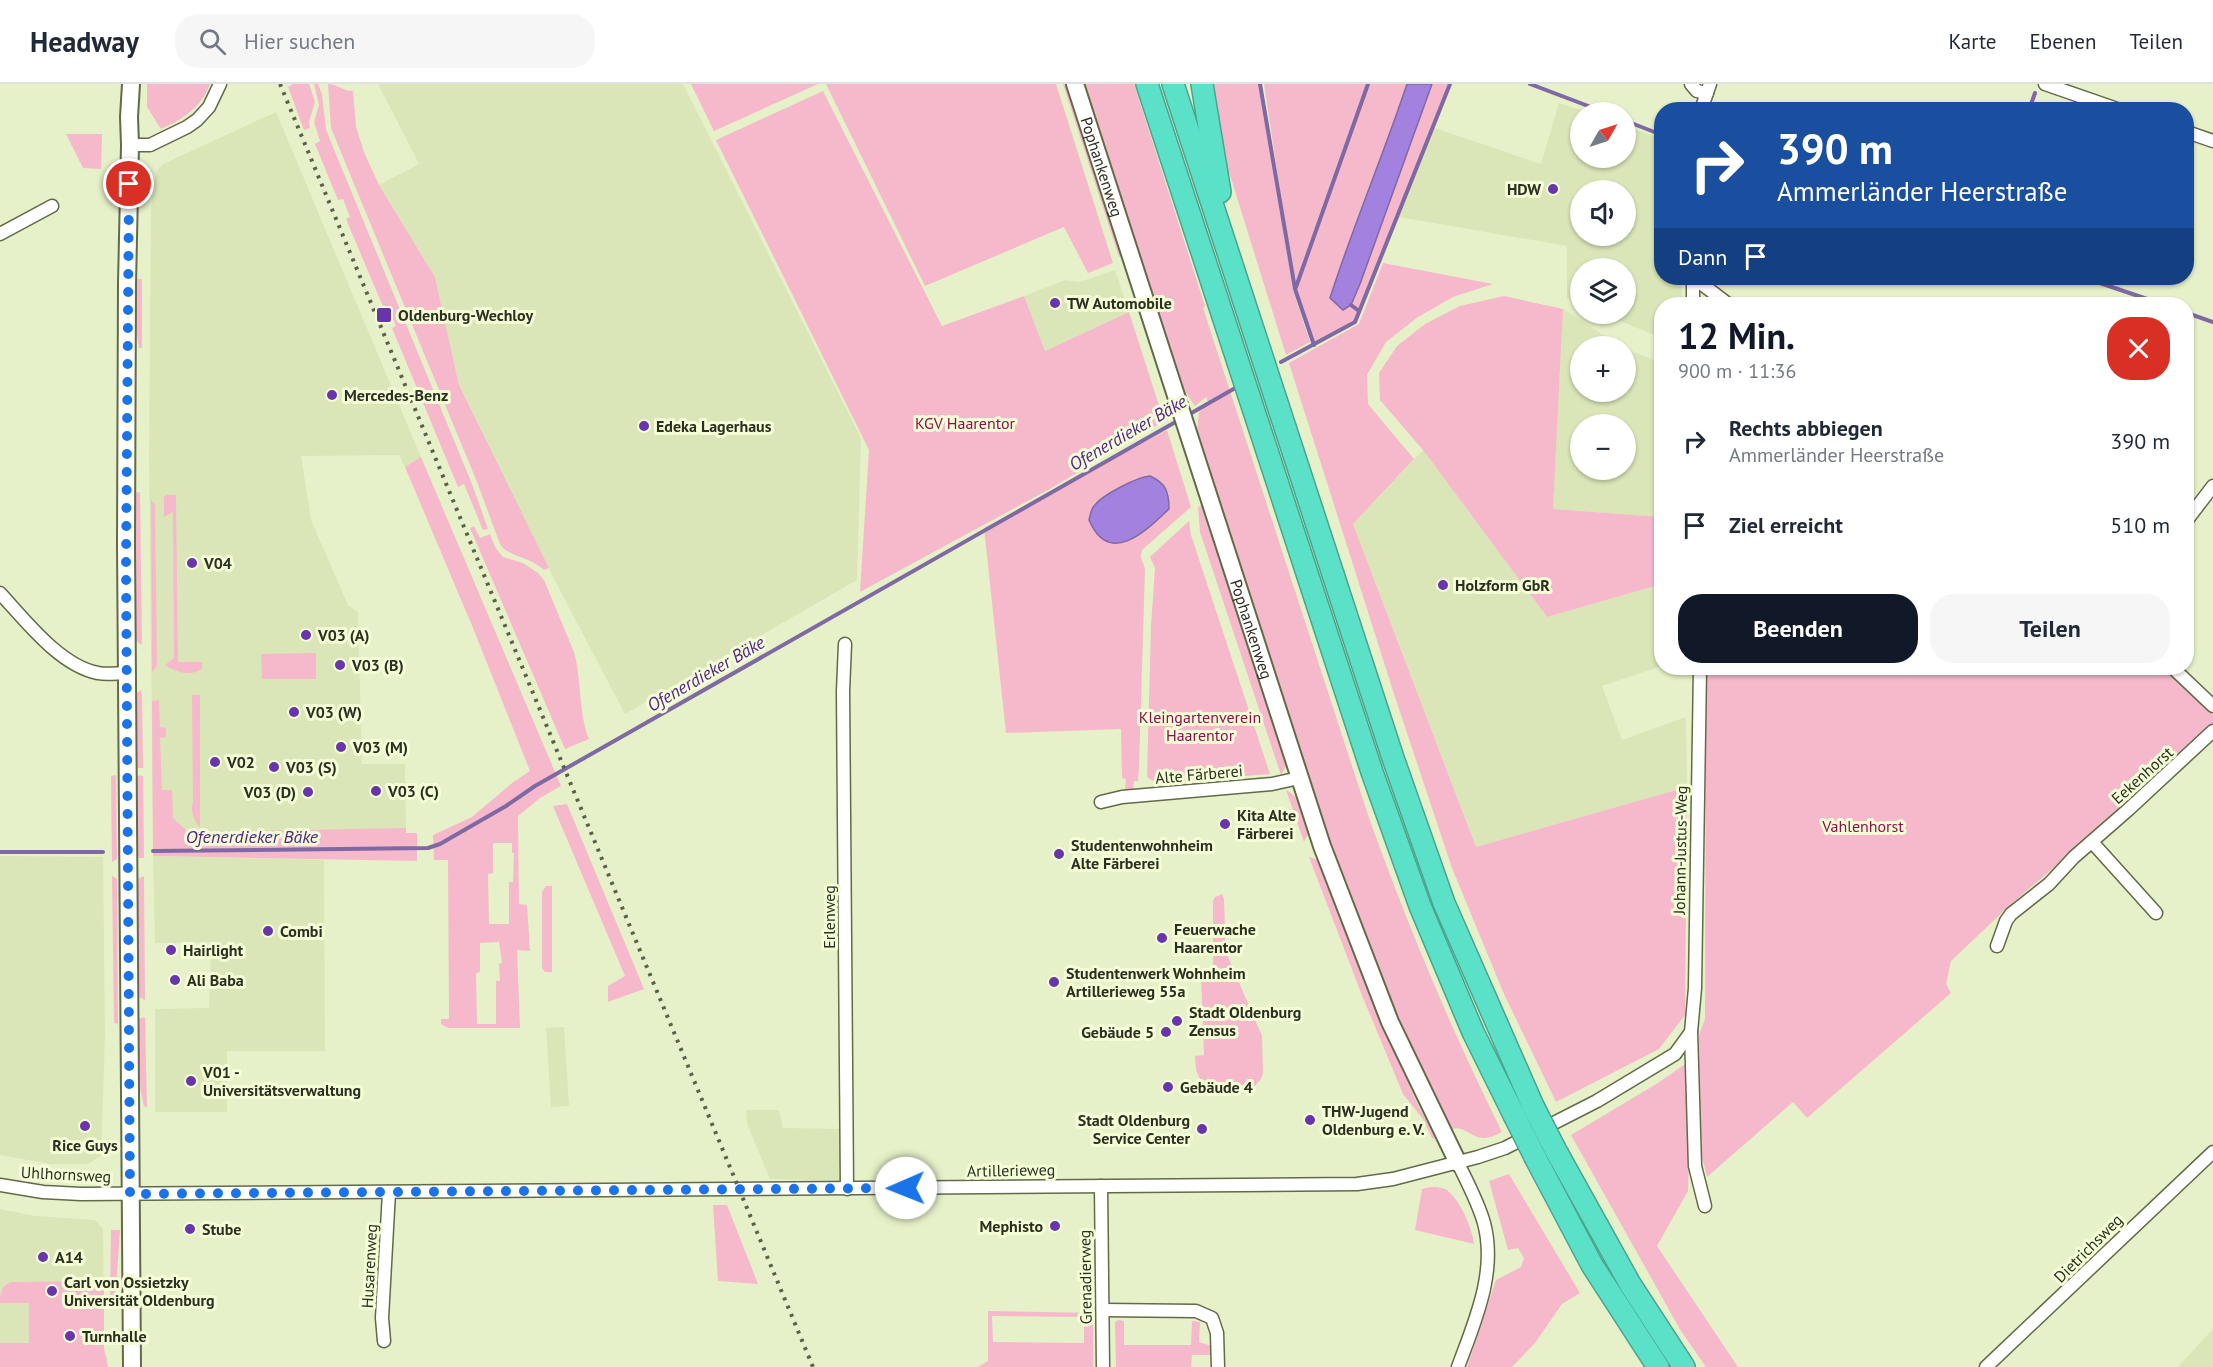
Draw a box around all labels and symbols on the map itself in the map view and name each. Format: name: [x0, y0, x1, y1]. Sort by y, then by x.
north arrow: [1570, 102, 1636, 168]
street label: Pophankenweg: [1076, 114, 1127, 219]
pin: [103, 158, 154, 209]
place label: HDW: [1507, 179, 1541, 199]
marker: HDW: [1546, 182, 1560, 196]
place label: TW Automobile: [1067, 293, 1172, 313]
marker: TW Automobile: [1048, 296, 1062, 310]
place label: Oldenburg-Wechloy: [398, 305, 533, 325]
marker: Oldenburg-Wechloy: [375, 306, 393, 324]
place label: Mercedes-Benz: [344, 385, 448, 405]
marker: Mercedes-Benz: [325, 388, 339, 402]
water label: Ofenerdieker Bäke: [1065, 389, 1191, 476]
park label: KGV Haarentor: [915, 413, 1015, 433]
place label: Edeka Lagerhaus: [656, 416, 772, 436]
marker: Edeka Lagerhaus: [637, 419, 651, 433]
place label: V04: [203, 553, 232, 573]
marker: V04: [185, 556, 199, 570]
place label: Holzform GbR: [1455, 575, 1550, 595]
street label: Pophankenweg: [1226, 577, 1277, 681]
marker: Holzform GbR: [1436, 578, 1450, 592]
place label: V03 (A): [317, 625, 369, 645]
marker: V03 (A): [299, 628, 313, 642]
water label: Ofenerdieker Bäke: [643, 630, 769, 717]
place label: V03 (B): [351, 655, 404, 675]
marker: V03 (B): [333, 658, 347, 672]
place label: V03 (W): [305, 702, 362, 722]
marker: V03 (W): [287, 705, 301, 719]
park label: Kleingartenverein Haarentor: [1139, 707, 1261, 745]
place label: V03 (M): [352, 737, 408, 757]
marker: V03 (M): [334, 740, 348, 754]
street label: Eekenhorst: [2107, 742, 2177, 808]
place label: V02: [226, 752, 255, 772]
marker: V02: [208, 755, 222, 769]
place label: V03 (S): [285, 757, 337, 777]
marker: V03 (S): [267, 760, 281, 774]
street label: Alte Färberei: [1154, 760, 1244, 788]
place label: V03 (C): [387, 781, 439, 801]
place label: V03 (D): [243, 782, 296, 802]
marker: V03 (C): [369, 784, 383, 798]
marker: V03 (D): [301, 785, 315, 799]
street label: Johann-Justus-Weg: [1669, 785, 1691, 916]
place label: Kita Alte Färberei: [1237, 805, 1296, 843]
park label: Vahlenhorst: [1821, 816, 1904, 836]
marker: Kita Alte Färberei: [1218, 817, 1232, 831]
water label: Ofenerdieker Bäke: [186, 825, 319, 848]
place label: Studentenwohnheim Alte Färberei: [1071, 835, 1213, 873]
marker: Studentenwohnheim Alte Färberei: [1052, 847, 1066, 861]
street label: Erlenweg: [819, 885, 839, 949]
place label: Feuerwache Haarentor: [1174, 919, 1256, 957]
place label: Combi: [280, 921, 323, 941]
marker: Combi: [261, 924, 275, 938]
marker: Feuerwache Haarentor: [1155, 931, 1169, 945]
place label: Hairlight: [183, 940, 244, 960]
marker: Hairlight: [164, 943, 178, 957]
place label: Studentenwerk Wohnheim Artillerieweg 55a: [1066, 963, 1246, 1001]
place label: Ali Baba: [187, 970, 244, 990]
marker: Ali Baba: [168, 973, 182, 987]
marker: Studentenwerk Wohnheim Artillerieweg 55a: [1047, 975, 1061, 989]
place label: Stadt Oldenburg Zensus: [1189, 1002, 1301, 1040]
marker: Stadt Oldenburg Zensus: [1170, 1014, 1184, 1028]
place label: Gebäude 5: [1081, 1022, 1154, 1042]
marker: Gebäude 5: [1159, 1025, 1173, 1039]
place label: V01 - Universitätsverwaltung: [202, 1062, 361, 1100]
marker: V01 - Universitätsverwaltung: [184, 1074, 198, 1088]
place label: Gebäude 4: [1180, 1077, 1253, 1097]
marker: Gebäude 4: [1161, 1080, 1175, 1094]
place label: THW-Jugend Oldenburg e. V.: [1322, 1101, 1425, 1139]
place label: Stadt Oldenburg Service Center: [1078, 1110, 1190, 1148]
marker: THW-Jugend Oldenburg e. V.: [1303, 1113, 1317, 1127]
marker: Rice Guys: [78, 1119, 92, 1133]
marker: Stadt Oldenburg Service Center: [1195, 1122, 1209, 1136]
place label: Rice Guys: [52, 1135, 118, 1155]
position arrow: [874, 1156, 938, 1220]
street label: Artillerieweg: [967, 1159, 1055, 1181]
street label: Uhlhornsweg: [20, 1162, 112, 1186]
street label: Dietrichsweg: [2050, 1210, 2126, 1286]
place label: Mephisto: [980, 1216, 1043, 1236]
place label: Stube: [202, 1219, 241, 1239]
marker: Mephisto: [1048, 1219, 1062, 1233]
marker: Stube: [183, 1222, 197, 1236]
street label: Husarenweg: [357, 1223, 381, 1309]
street label: Grenadierweg: [1074, 1230, 1096, 1324]
place label: A14: [55, 1247, 83, 1267]
marker: A14: [36, 1250, 50, 1264]
place label: Carl von Ossietzky Universität Oldenburg: [64, 1272, 215, 1310]
marker: Carl von Ossietzky Universität Oldenburg: [45, 1284, 59, 1298]
place label: Turnhalle: [82, 1326, 147, 1346]
marker: Turnhalle: [63, 1329, 77, 1343]

